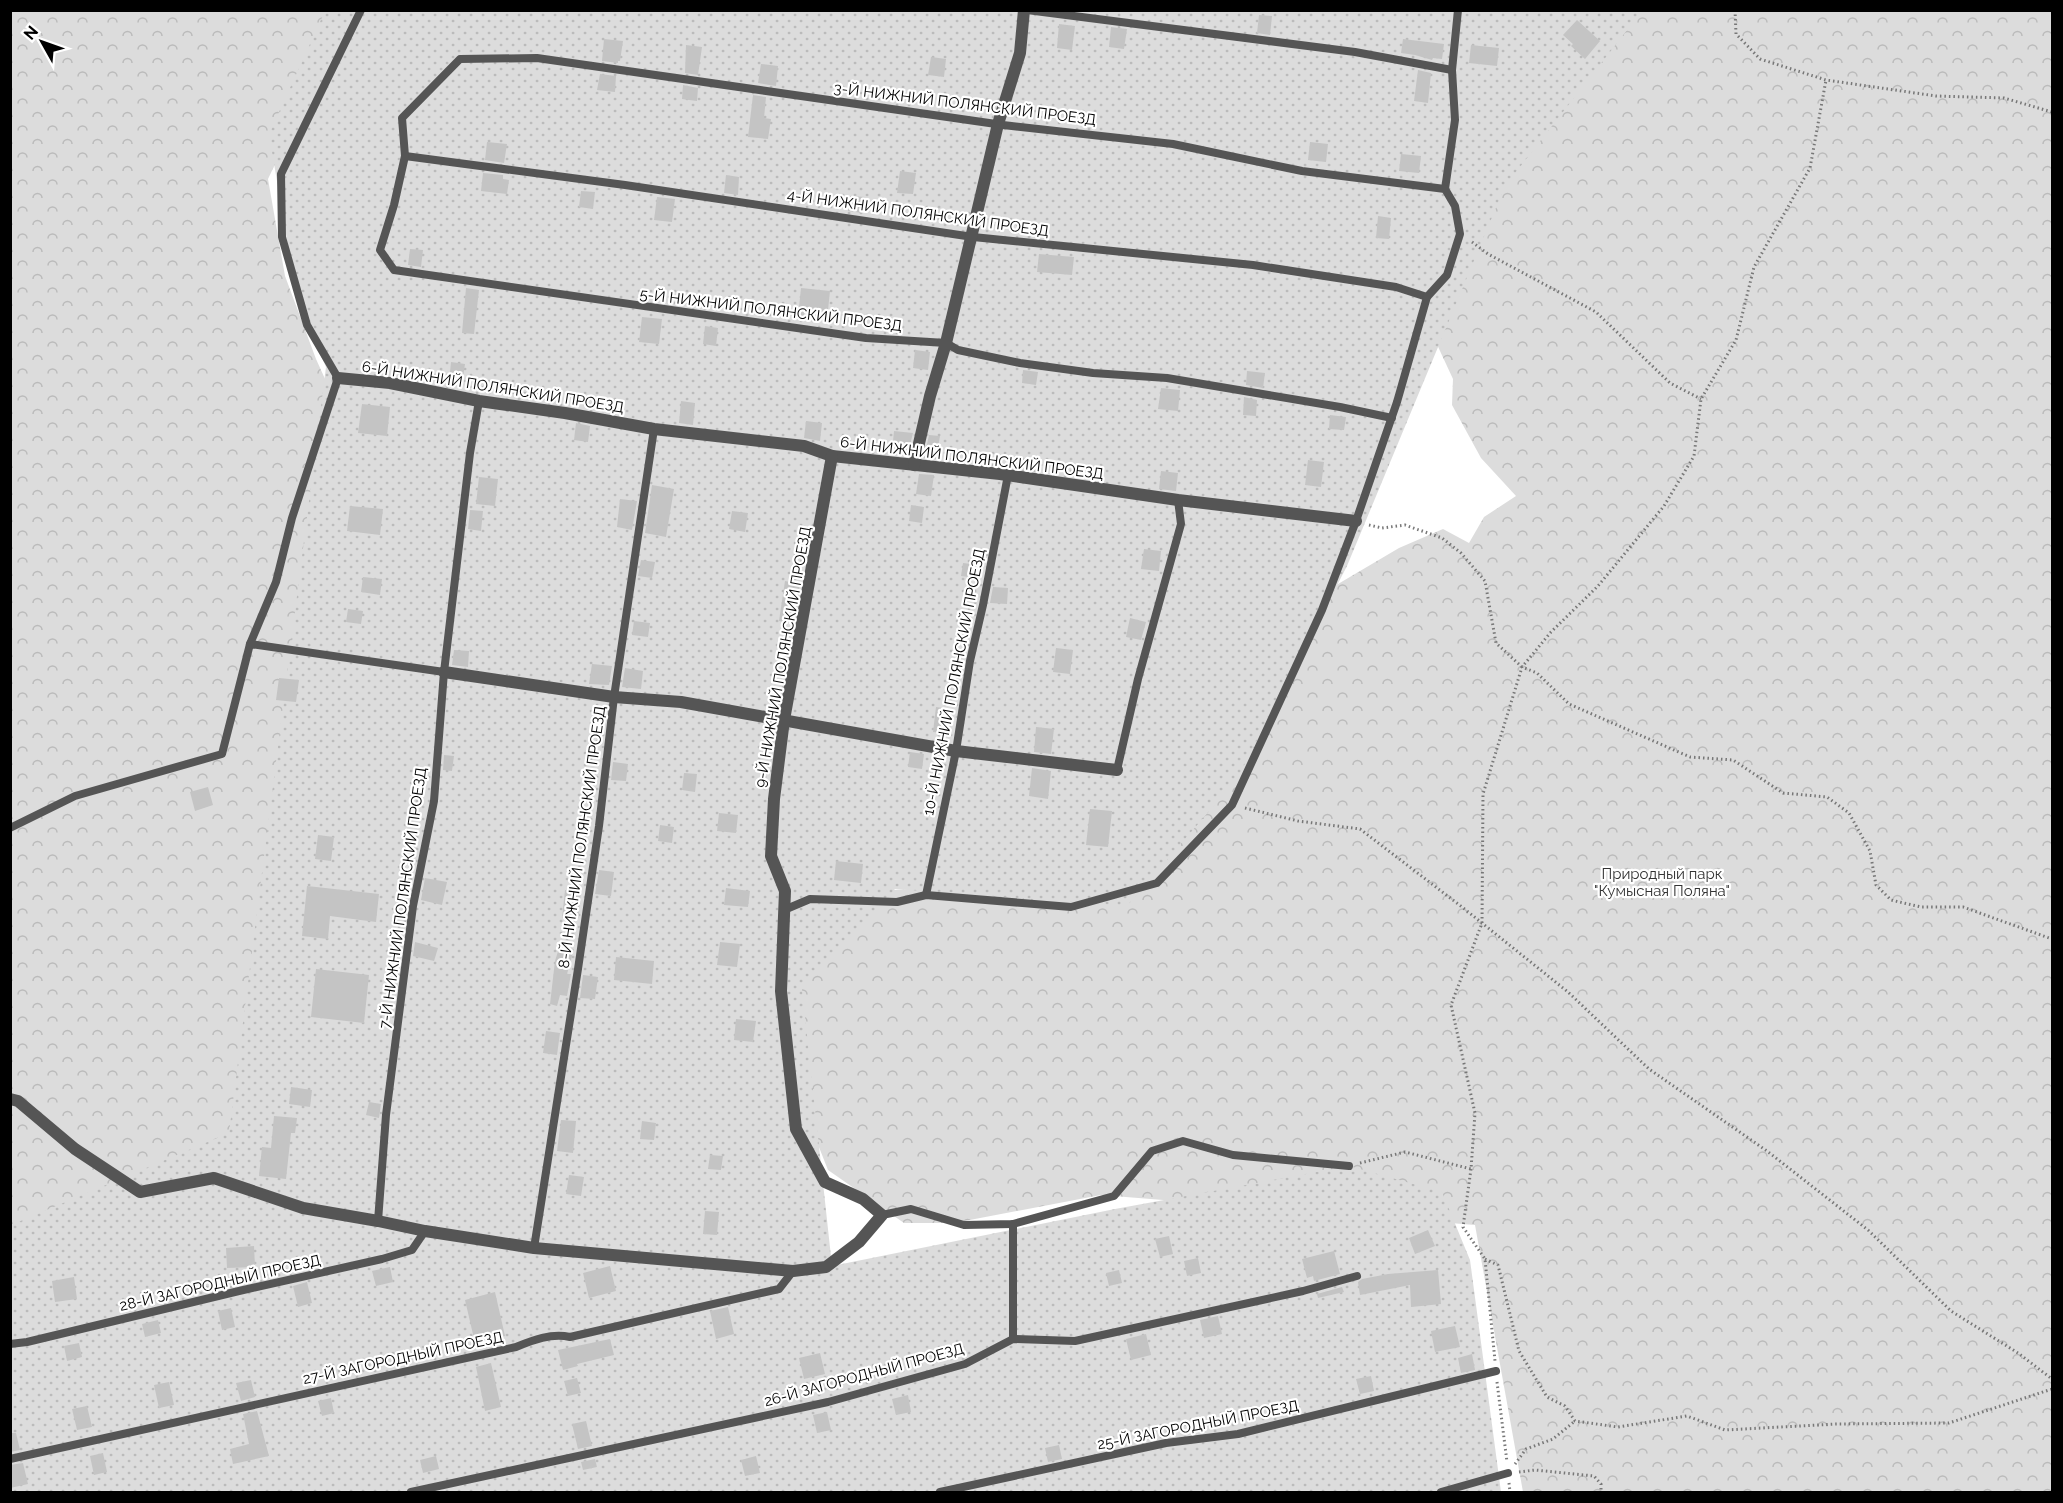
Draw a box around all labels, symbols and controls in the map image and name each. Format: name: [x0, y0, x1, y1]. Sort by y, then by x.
north arrow: [12, 12, 72, 72]
text: N: [20, 22, 42, 43]
street label: 3-Й НИЖНИЙ ПОЛЯНСКИЙ ПРОЕЗД: [833, 79, 1097, 129]
street label: 4-Й НИЖНИЙ ПОЛЯНСКИЙ ПРОЕЗД: [786, 186, 1050, 240]
street label: 5-Й НИЖНИЙ ПОЛЯНСКИЙ ПРОЕЗД: [639, 285, 903, 335]
street label: 6-Й НИЖНИЙ ПОЛЯНСКИЙ ПРОЕЗД: [361, 357, 625, 417]
street label: 6-Й НИЖНИЙ ПОЛЯНСКИЙ ПРОЕЗД: [839, 433, 1105, 483]
street label: 9-Й НИЖНИЙ ПОЛЯНСКИЙ ПРОЕЗД: [751, 525, 815, 789]
street label: 10-Й НИЖНИЙ ПОЛЯНСКИЙ ПРОЕЗД: [919, 547, 989, 817]
street label: 8-Й НИЖНИЙ ПОЛЯНСКИЙ ПРОЕЗД: [555, 705, 609, 969]
street label: 7-Й НИЖНИЙ ПОЛЯНСКИЙ ПРОЕЗД: [376, 766, 430, 1030]
park label: Природный парк "Кумысная Поляна": [1594, 865, 1730, 900]
street label: 28-Й ЗАГОРОДНЫЙ ПРОЕЗД: [118, 1251, 322, 1315]
street label: 27-Й ЗАГОРОДНЫЙ ПРОЕЗД: [301, 1328, 505, 1388]
street label: 26-Й ЗАГОРОДНЫЙ ПРОЕЗД: [762, 1340, 966, 1410]
street label: 25-Й ЗАГОРОДНЫЙ ПРОЕЗД: [1096, 1397, 1300, 1453]

